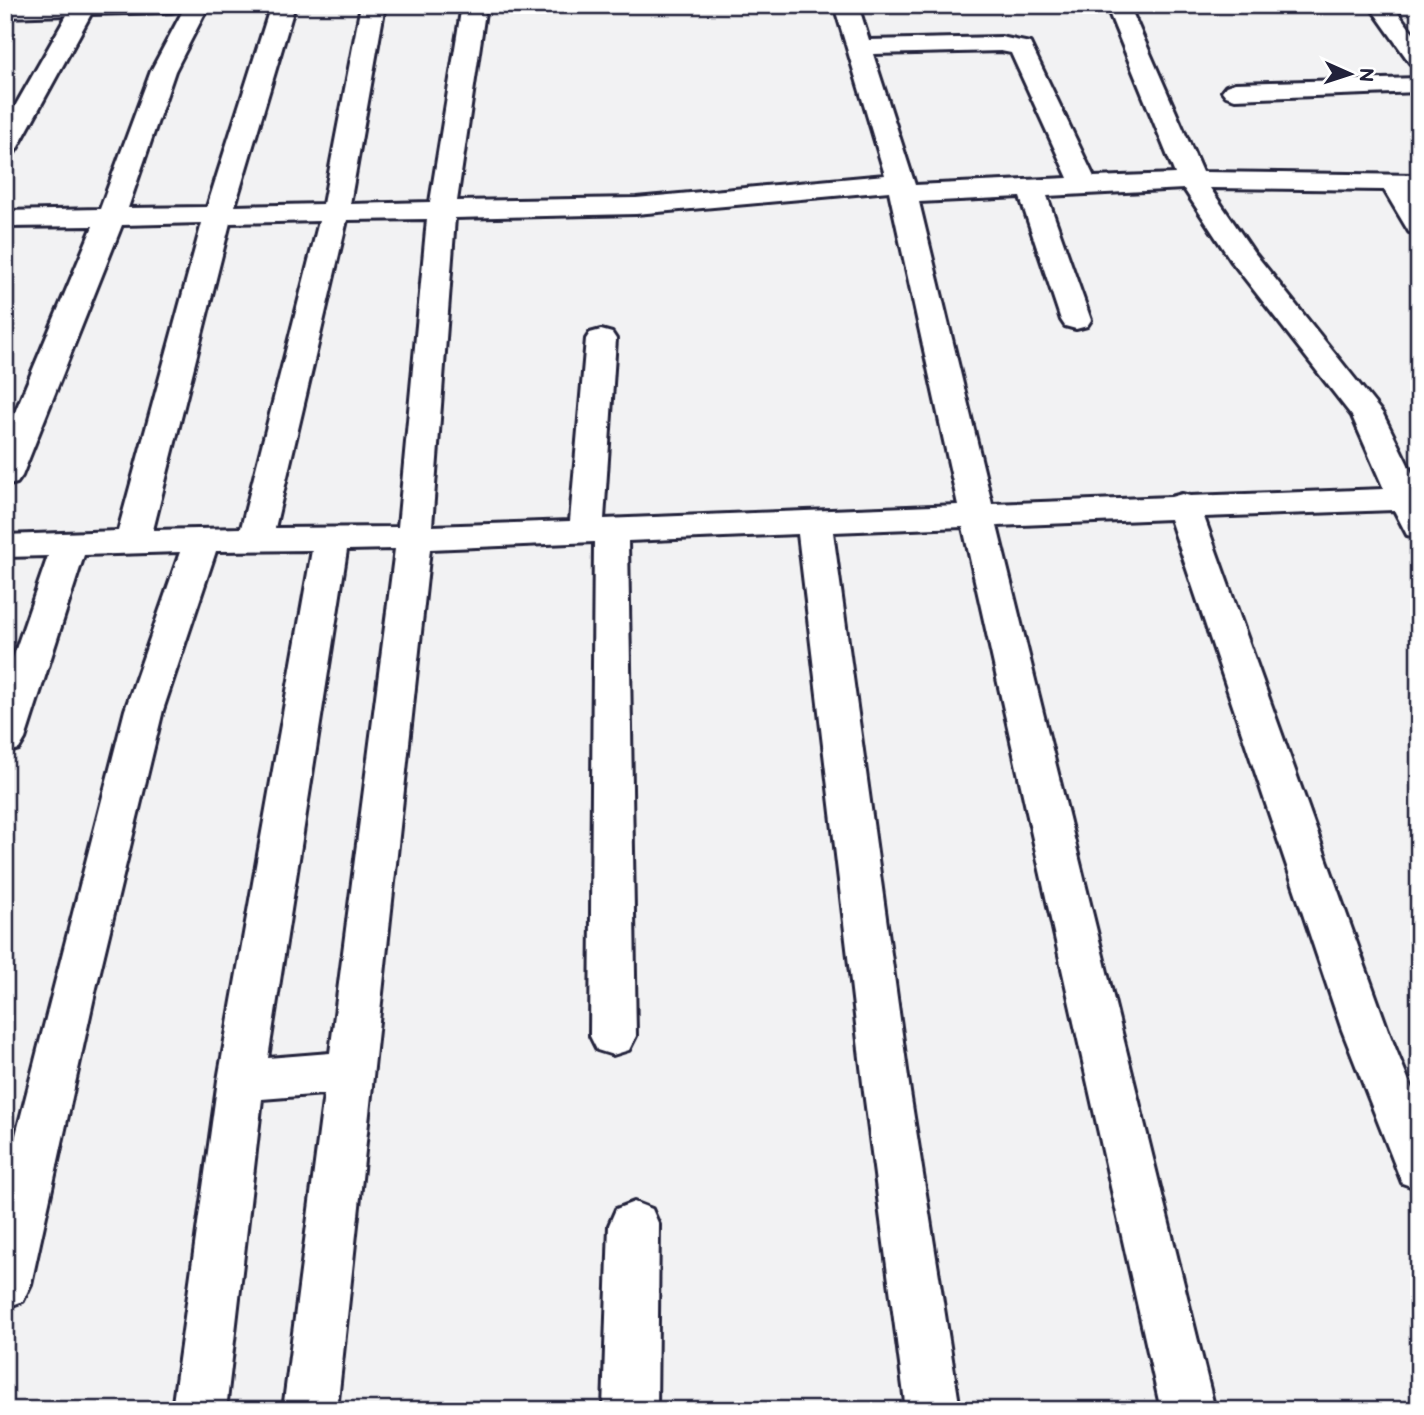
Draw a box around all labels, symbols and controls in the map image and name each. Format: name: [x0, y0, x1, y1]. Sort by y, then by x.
north arrow: [1316, 38, 1386, 108]
text: N: [1354, 67, 1377, 83]

